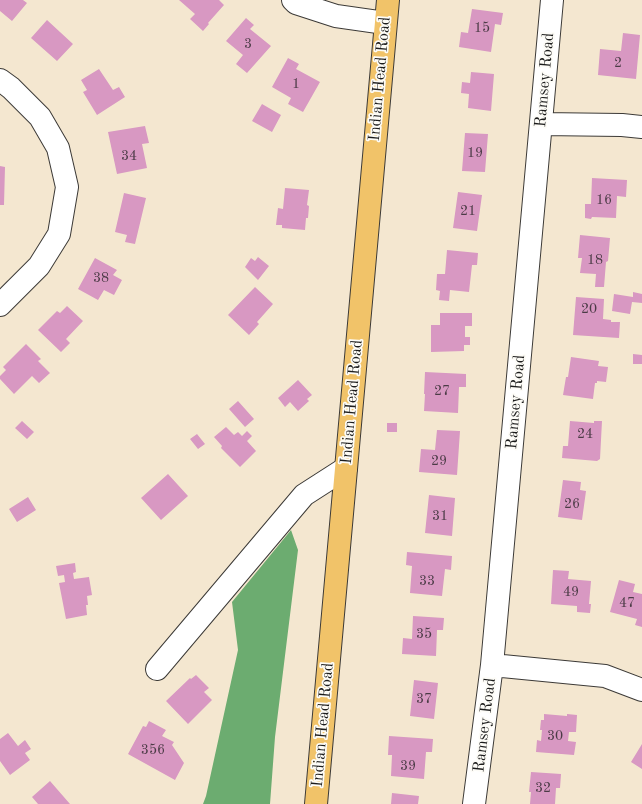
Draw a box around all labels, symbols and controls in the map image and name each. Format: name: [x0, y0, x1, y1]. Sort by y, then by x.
street label: Indian Head Road: [365, 16, 395, 142]
house number: 15: [474, 20, 490, 36]
street label: Ramsey Road: [531, 32, 559, 128]
house number: 3: [244, 36, 252, 52]
house number: 2: [614, 55, 622, 71]
house number: 1: [292, 76, 300, 92]
house number: 19: [467, 145, 483, 161]
house number: 34: [121, 148, 137, 164]
house number: 16: [596, 192, 612, 208]
house number: 21: [460, 203, 476, 219]
house number: 18: [587, 252, 603, 268]
house number: 38: [93, 270, 109, 286]
house number: 20: [581, 301, 597, 317]
street label: Indian Head Road: [337, 339, 367, 465]
street label: Ramsey Road: [502, 354, 530, 450]
house number: 27: [434, 383, 450, 399]
house number: 24: [577, 426, 593, 442]
house number: 29: [431, 453, 447, 469]
house number: 26: [564, 496, 580, 512]
house number: 31: [432, 508, 448, 524]
house number: 33: [419, 573, 435, 589]
house number: 49: [563, 584, 579, 600]
house number: 47: [619, 595, 635, 611]
house number: 35: [416, 626, 432, 642]
street label: Indian Head Road: [308, 662, 338, 788]
street label: Ramsey Road: [470, 677, 500, 773]
house number: 37: [416, 691, 432, 707]
house number: 30: [547, 728, 563, 744]
house number: 356: [141, 742, 165, 758]
house number: 39: [400, 758, 416, 774]
house number: 32: [535, 780, 551, 796]

